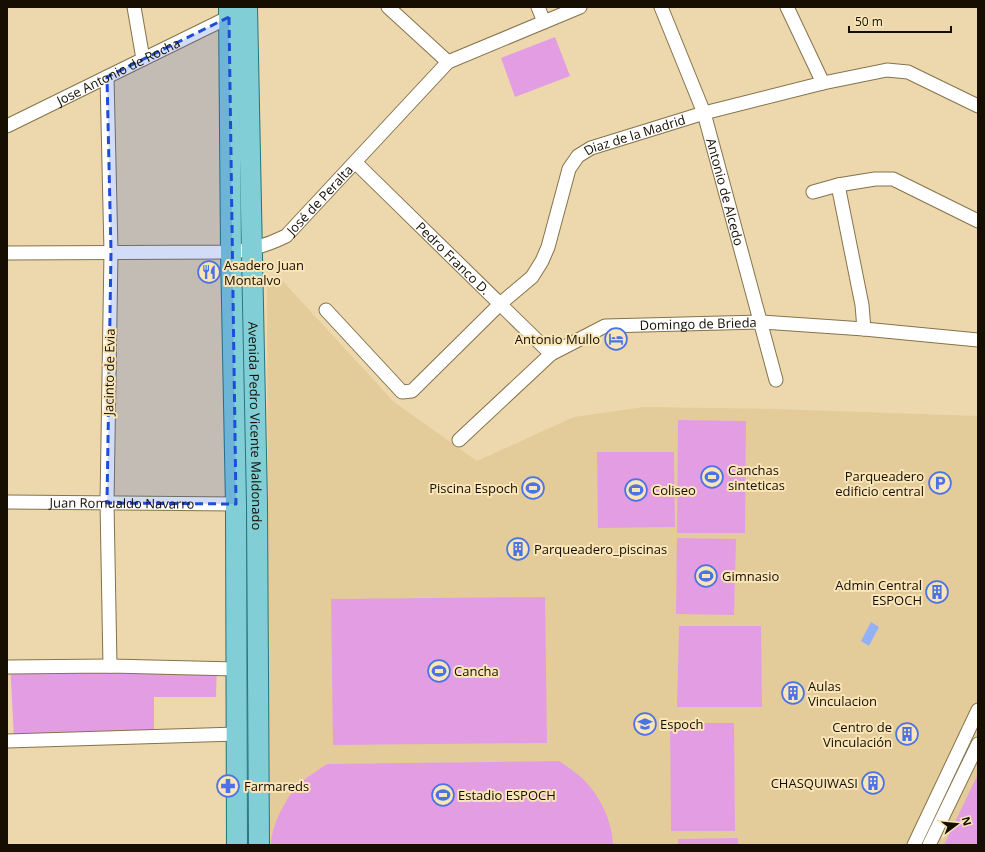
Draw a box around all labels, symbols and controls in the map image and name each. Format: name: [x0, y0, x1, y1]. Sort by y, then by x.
scale bar: [849, 8, 951, 34]
text: 50 m: [855, 13, 883, 30]
street label: Jose Antonio de Rocha: [52, 33, 183, 110]
street label: Diaz de la Madrid: [580, 110, 688, 159]
street label: Antonio de Alcedo: [702, 136, 748, 248]
street label: José de Peralta: [281, 161, 357, 240]
street label: Pedro Franco D.: [412, 218, 494, 299]
place label: Asadero Juan Montalvo: [224, 256, 304, 289]
restaurant icon: Asadero Juan Montalvo: [196, 259, 222, 285]
street label: Domingo de Brieda: [639, 313, 757, 334]
street label: Avenida Pedro Vicente Maldonado: [244, 321, 266, 530]
hotel icon: Antonio Mullo: [603, 326, 629, 352]
street label: Jacinto de Evia: [99, 328, 119, 418]
place label: Antonio Mullo: [515, 330, 600, 348]
place label: Canchas sinteticas: [728, 461, 785, 494]
sports icon: Canchas sinteticas: [699, 464, 725, 490]
place label: Parqueadero edificio central: [835, 467, 924, 500]
parking icon: Parqueadero edificio central: [927, 470, 953, 496]
sports icon: Piscina Espoch: [520, 475, 546, 501]
sports icon: Coliseo: [623, 477, 649, 503]
place label: Piscina Espoch: [429, 479, 518, 497]
place label: Coliseo: [652, 481, 696, 499]
street label: Juan Romualdo Navarro: [47, 493, 195, 513]
building icon: Parqueadero_piscinas: [505, 536, 531, 562]
place label: Parqueadero_piscinas: [534, 540, 667, 558]
sports icon: Gimnasio: [693, 563, 719, 589]
place label: Gimnasio: [722, 567, 779, 585]
place label: Admin Central ESPOCH: [835, 576, 922, 609]
building icon: Admin Central ESPOCH: [924, 579, 950, 605]
sports icon: Cancha: [426, 658, 452, 684]
place label: Cancha: [454, 662, 499, 680]
place label: Aulas Vinculacion: [808, 677, 877, 710]
building icon: Aulas Vinculacion: [780, 680, 806, 706]
school or university icon: Espoch: [632, 711, 658, 737]
place label: Espoch: [660, 715, 703, 733]
place label: Centro de Vinculación: [823, 718, 892, 751]
building icon: Centro de Vinculación: [894, 721, 920, 747]
building icon: CHASQUIWASI: [860, 770, 886, 796]
pharmacy icon: Farmareds: [215, 773, 241, 799]
place label: CHASQUIWASI: [771, 774, 858, 792]
place label: Farmareds: [244, 777, 309, 795]
sports icon: Estadio ESPOCH: [430, 782, 456, 808]
place label: Estadio ESPOCH: [458, 786, 556, 804]
north arrow: [937, 804, 977, 844]
text: N: [959, 815, 976, 827]

